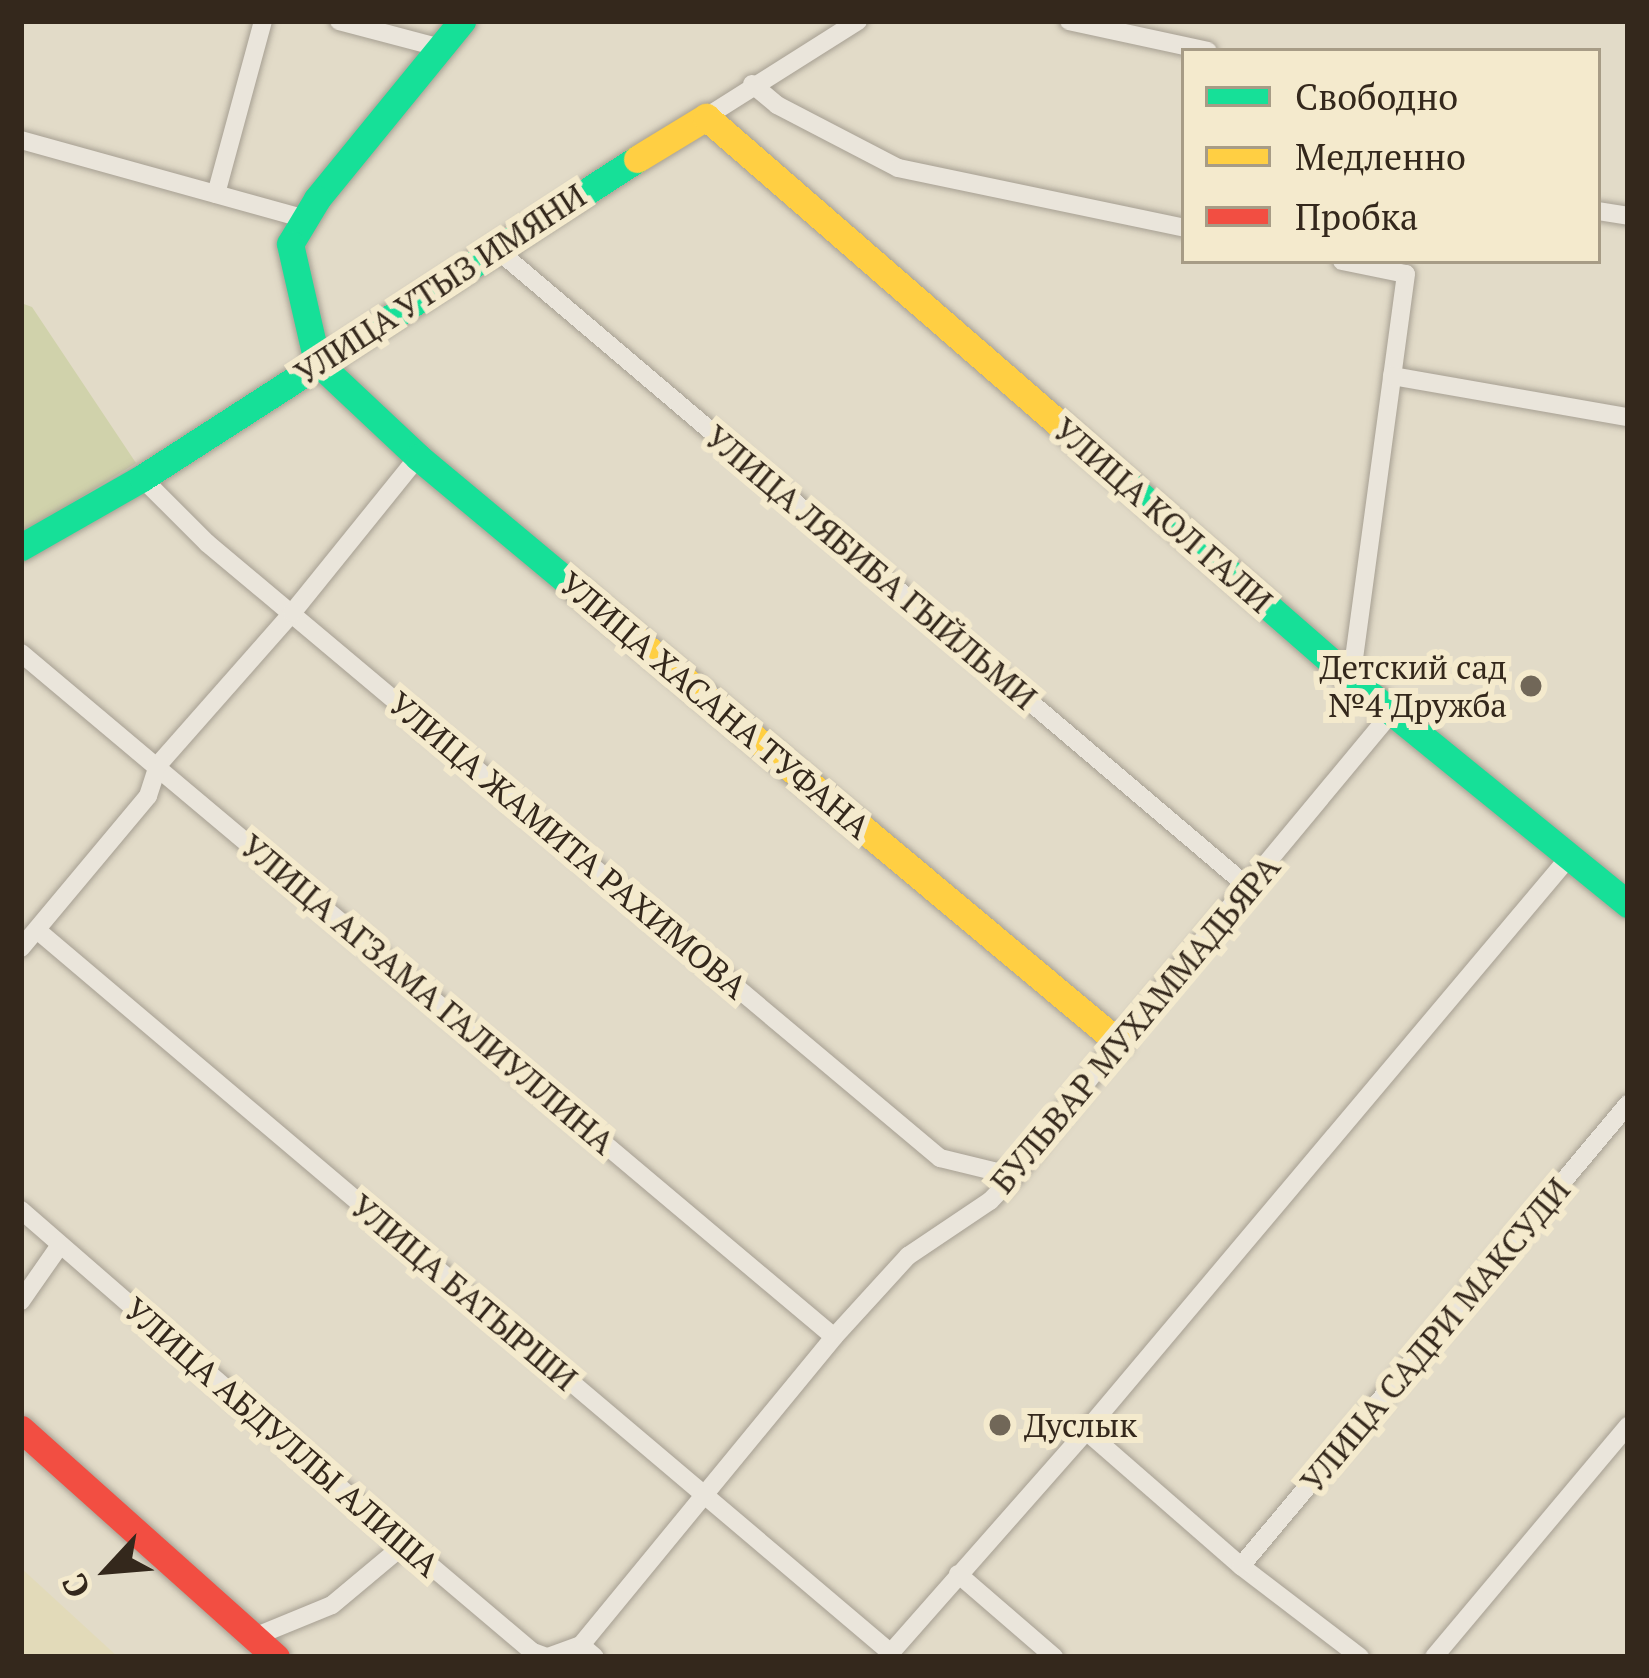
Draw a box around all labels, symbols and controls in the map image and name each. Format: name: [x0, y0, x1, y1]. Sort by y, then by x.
legend: [1181, 48, 1601, 264]
text: Свободно: [1295, 73, 1458, 120]
text: Медленно: [1295, 133, 1466, 180]
street label: УЛИЦА УТЫЗ ИМЯНИ: [287, 175, 593, 393]
text: Пробка: [1295, 193, 1418, 240]
street label: УЛИЦА КОЛ ГАЛИ: [1045, 409, 1281, 621]
street label: УЛИЦА ЛЯБИБА ГЫЙЛЬМИ: [697, 416, 1045, 718]
street label: УЛИЦА ХАСАНА ТУФАНА: [551, 563, 879, 847]
place label: Детский сад №4 Дружба: [1319, 647, 1507, 725]
marker: Детский сад №4 Дружба: [1518, 673, 1544, 699]
street label: УЛИЦА ЖАМИТА РАХИМОВА: [380, 683, 756, 1007]
street label: УЛИЦА АГЗАМА ГАЛИУЛЛИНА: [232, 825, 624, 1163]
street label: БУЛЬВАР МУХАММАДЬЯРА: [982, 847, 1288, 1201]
street label: УЛИЦА САДРИ МАКСУДИ: [1292, 1170, 1578, 1500]
street label: УЛИЦА БАТЫРШИ: [343, 1186, 585, 1398]
street label: УЛИЦА АБДУЛЛЫ АЛИША: [116, 1289, 448, 1585]
place label: Дуслык: [1024, 1405, 1137, 1445]
marker: Дуслык: [987, 1412, 1013, 1438]
north arrow: [48, 1510, 168, 1630]
text: С: [51, 1567, 99, 1605]

